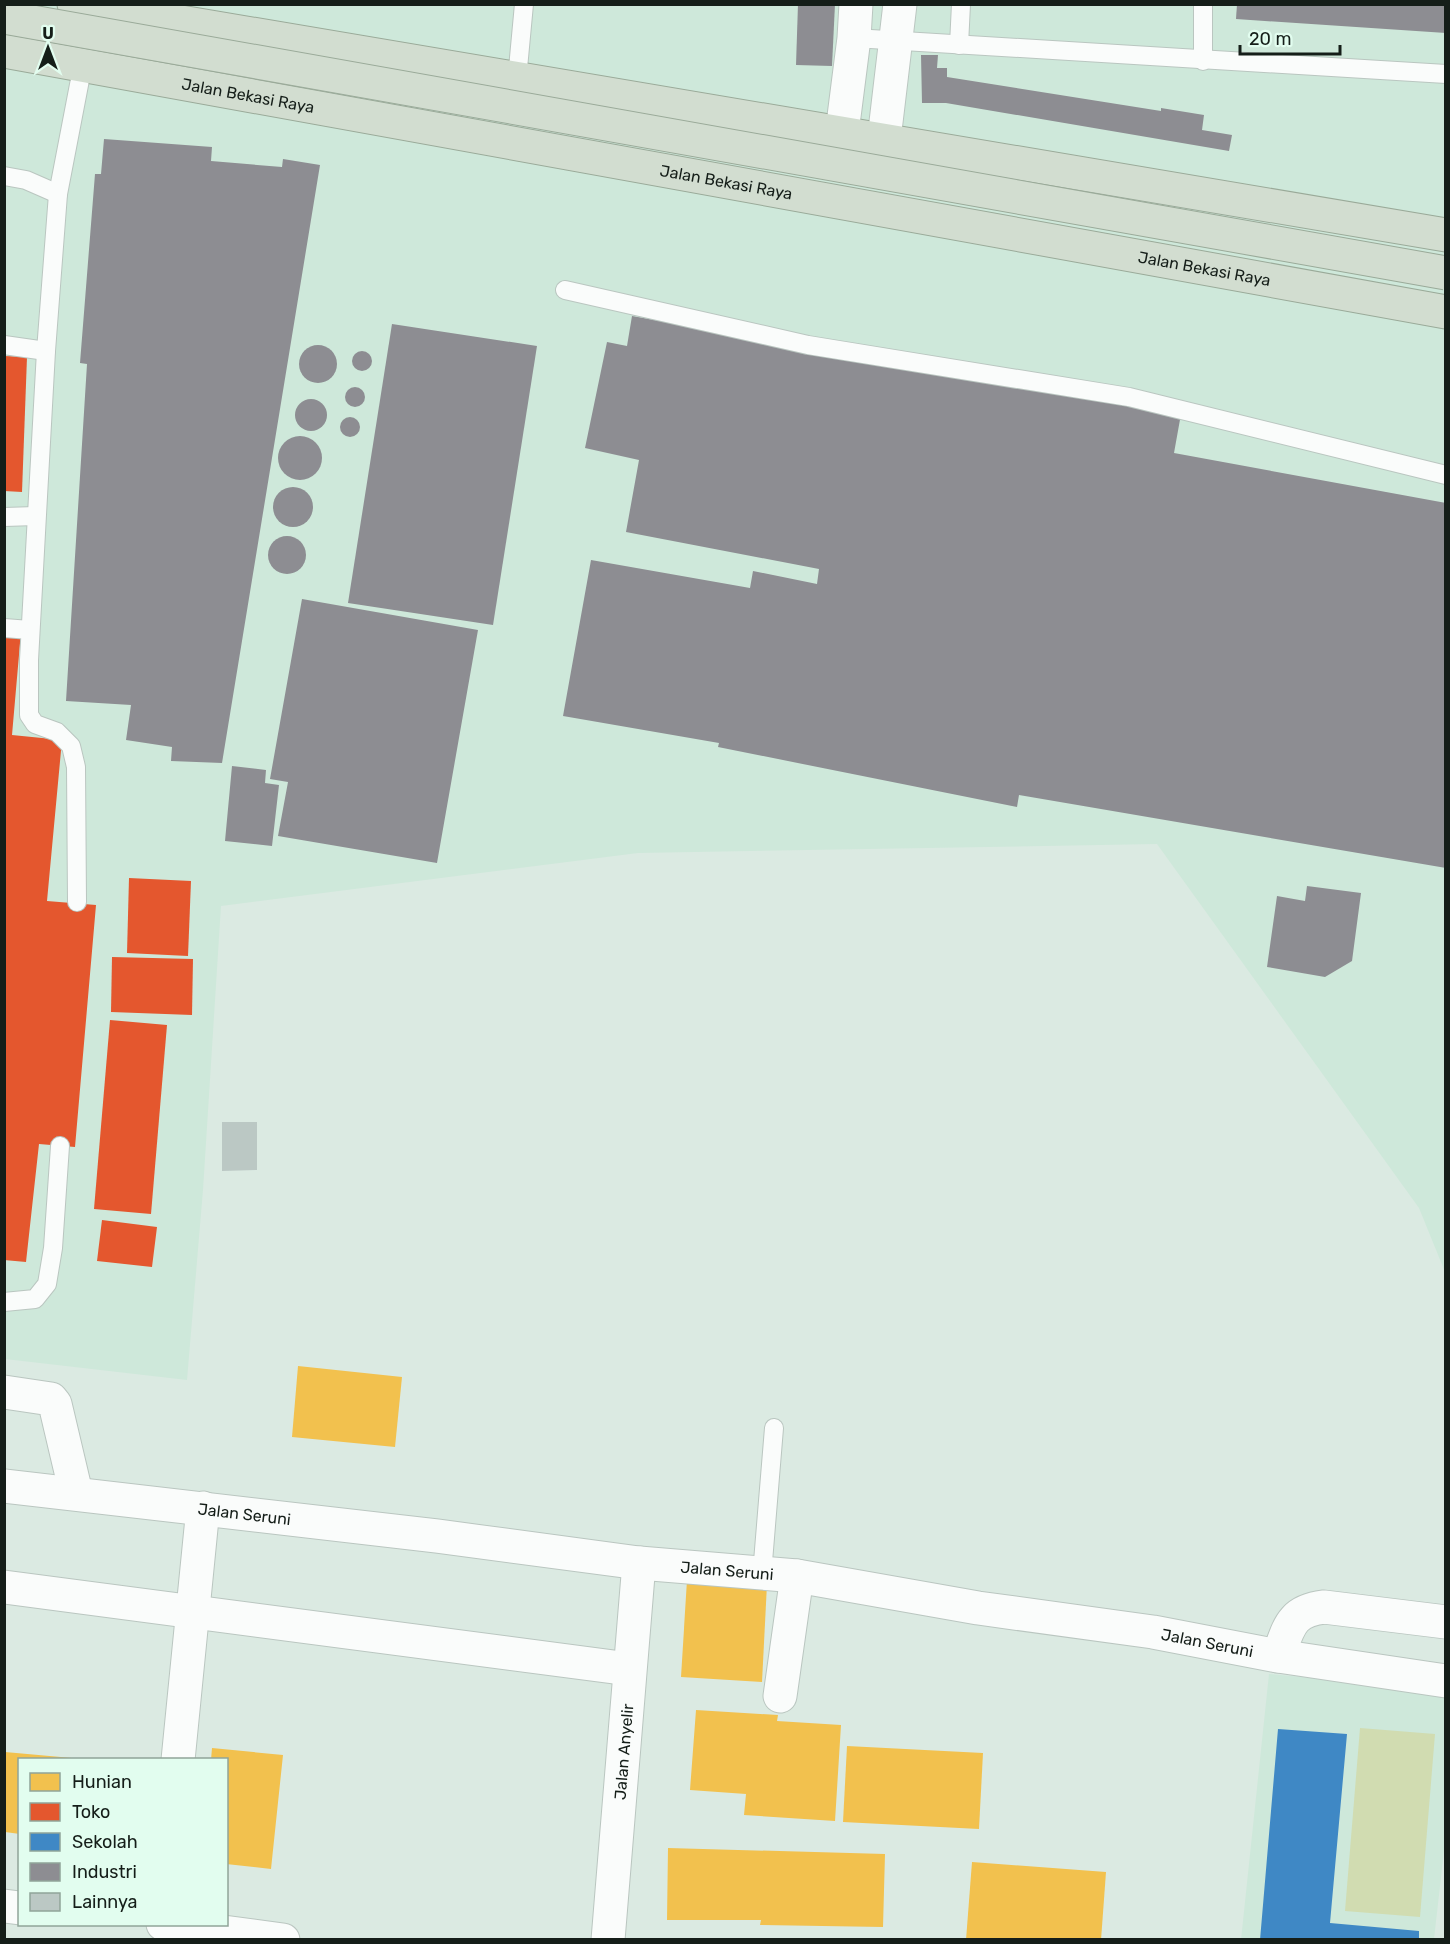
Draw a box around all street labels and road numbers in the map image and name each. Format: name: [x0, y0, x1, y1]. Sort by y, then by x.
street label: Jalan Bekasi Raya: [180, 74, 316, 116]
street label: Jalan Bekasi Raya: [658, 160, 794, 203]
street label: Jalan Bekasi Raya: [1137, 247, 1272, 290]
street label: Jalan Seruni: [197, 1499, 292, 1529]
street label: Jalan Seruni: [680, 1557, 774, 1584]
street label: Jalan Seruni: [1160, 1624, 1255, 1661]
street label: Jalan Anyelir: [610, 1703, 637, 1800]

